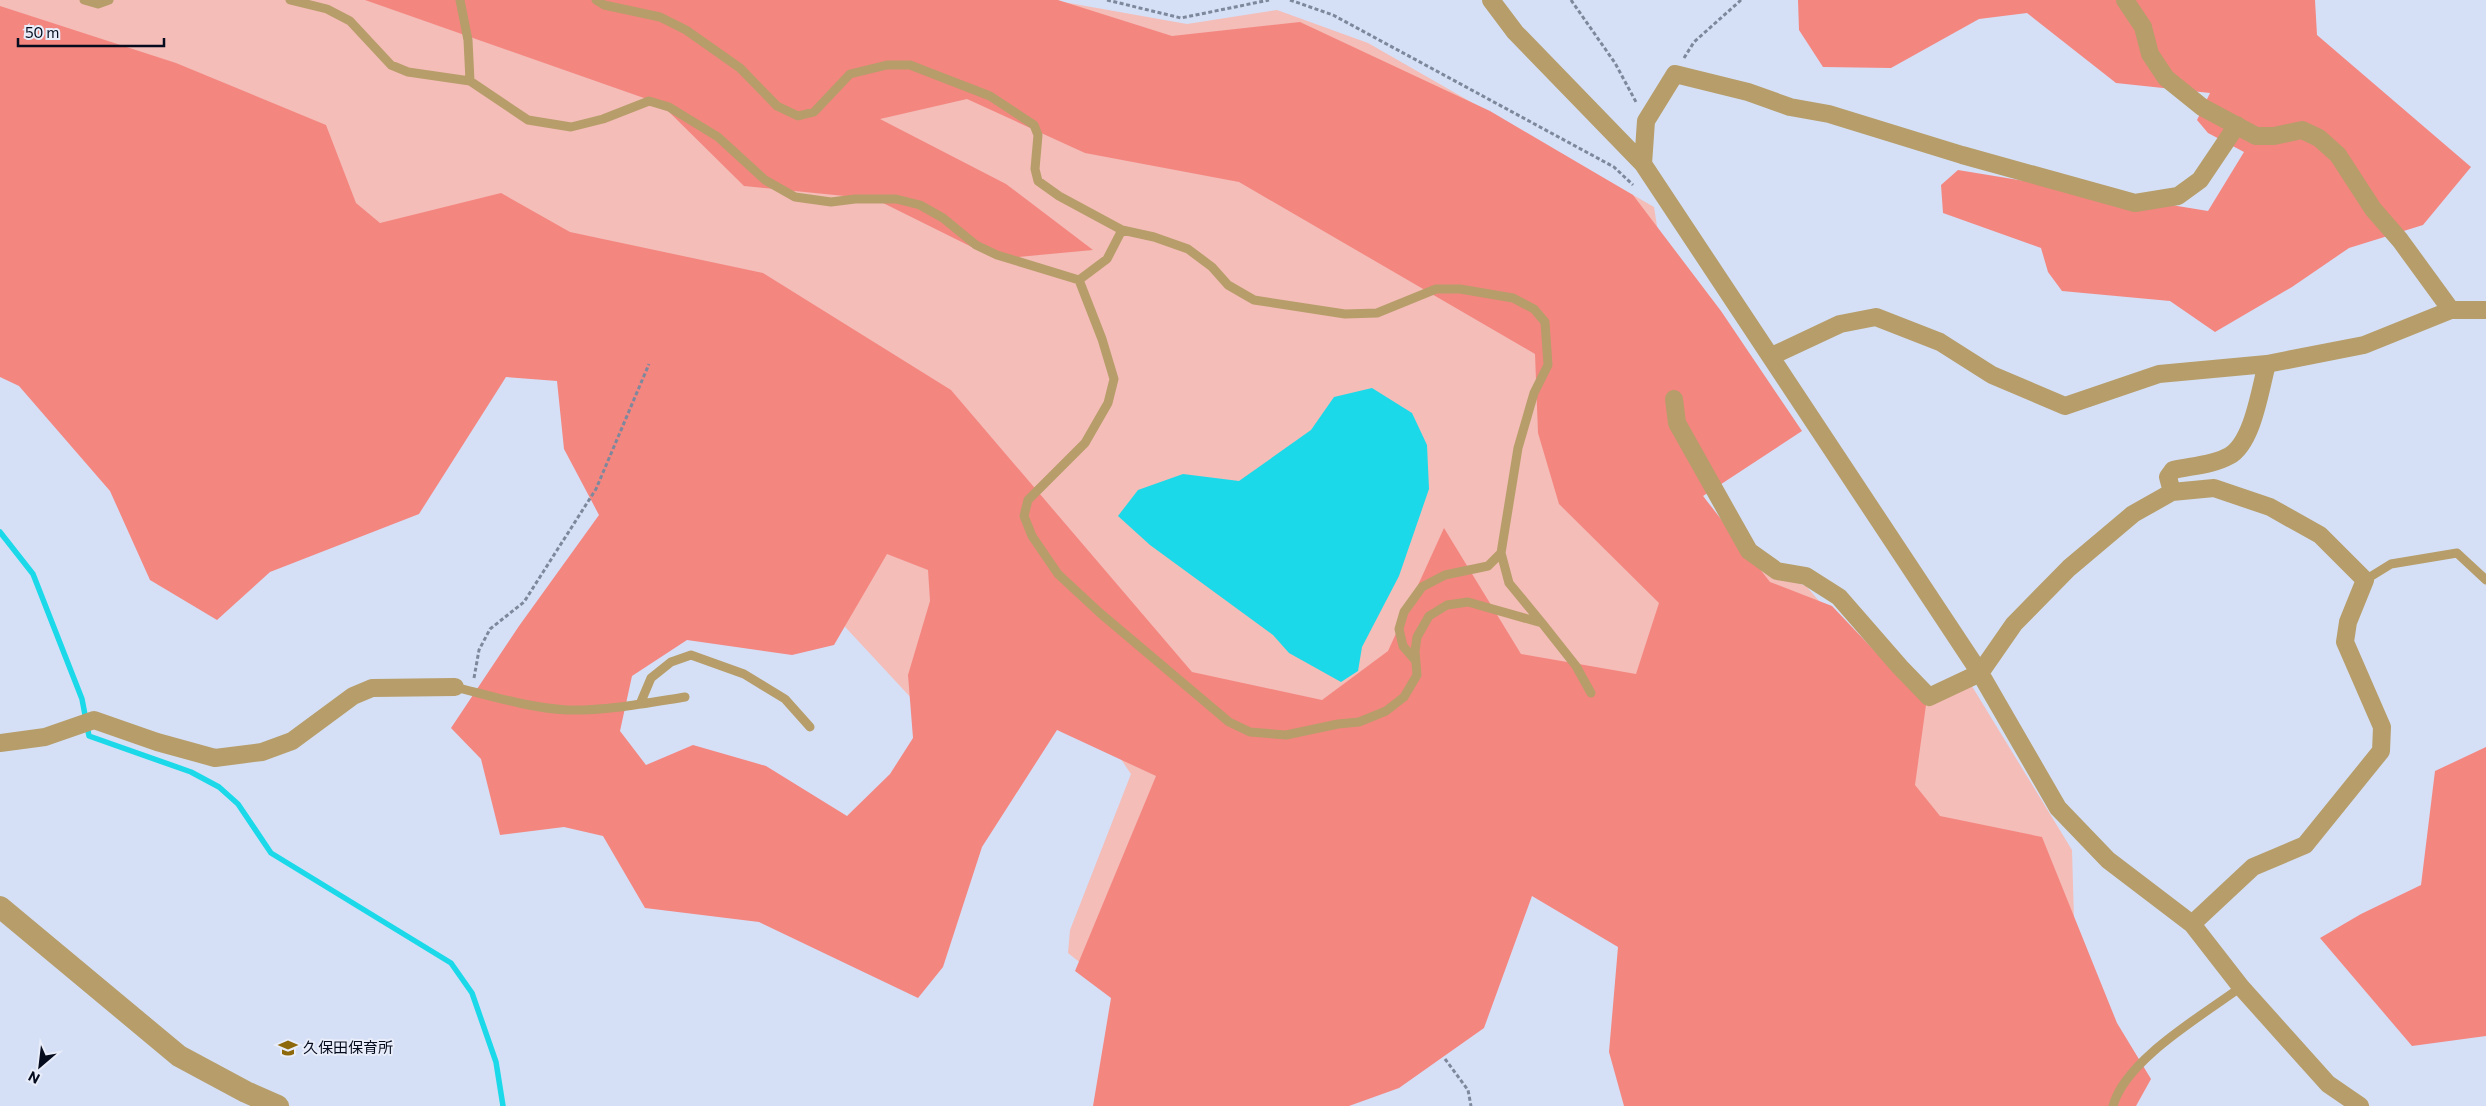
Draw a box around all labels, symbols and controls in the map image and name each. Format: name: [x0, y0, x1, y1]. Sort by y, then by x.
scale bar: [18, 15, 164, 47]
text: 50 m: [25, 23, 59, 41]
school or university icon: 久保田保育所: [277, 1037, 299, 1059]
place label: 久保田保育所: [303, 1038, 393, 1056]
north arrow: [15, 1041, 65, 1091]
text: N: [25, 1068, 42, 1088]

